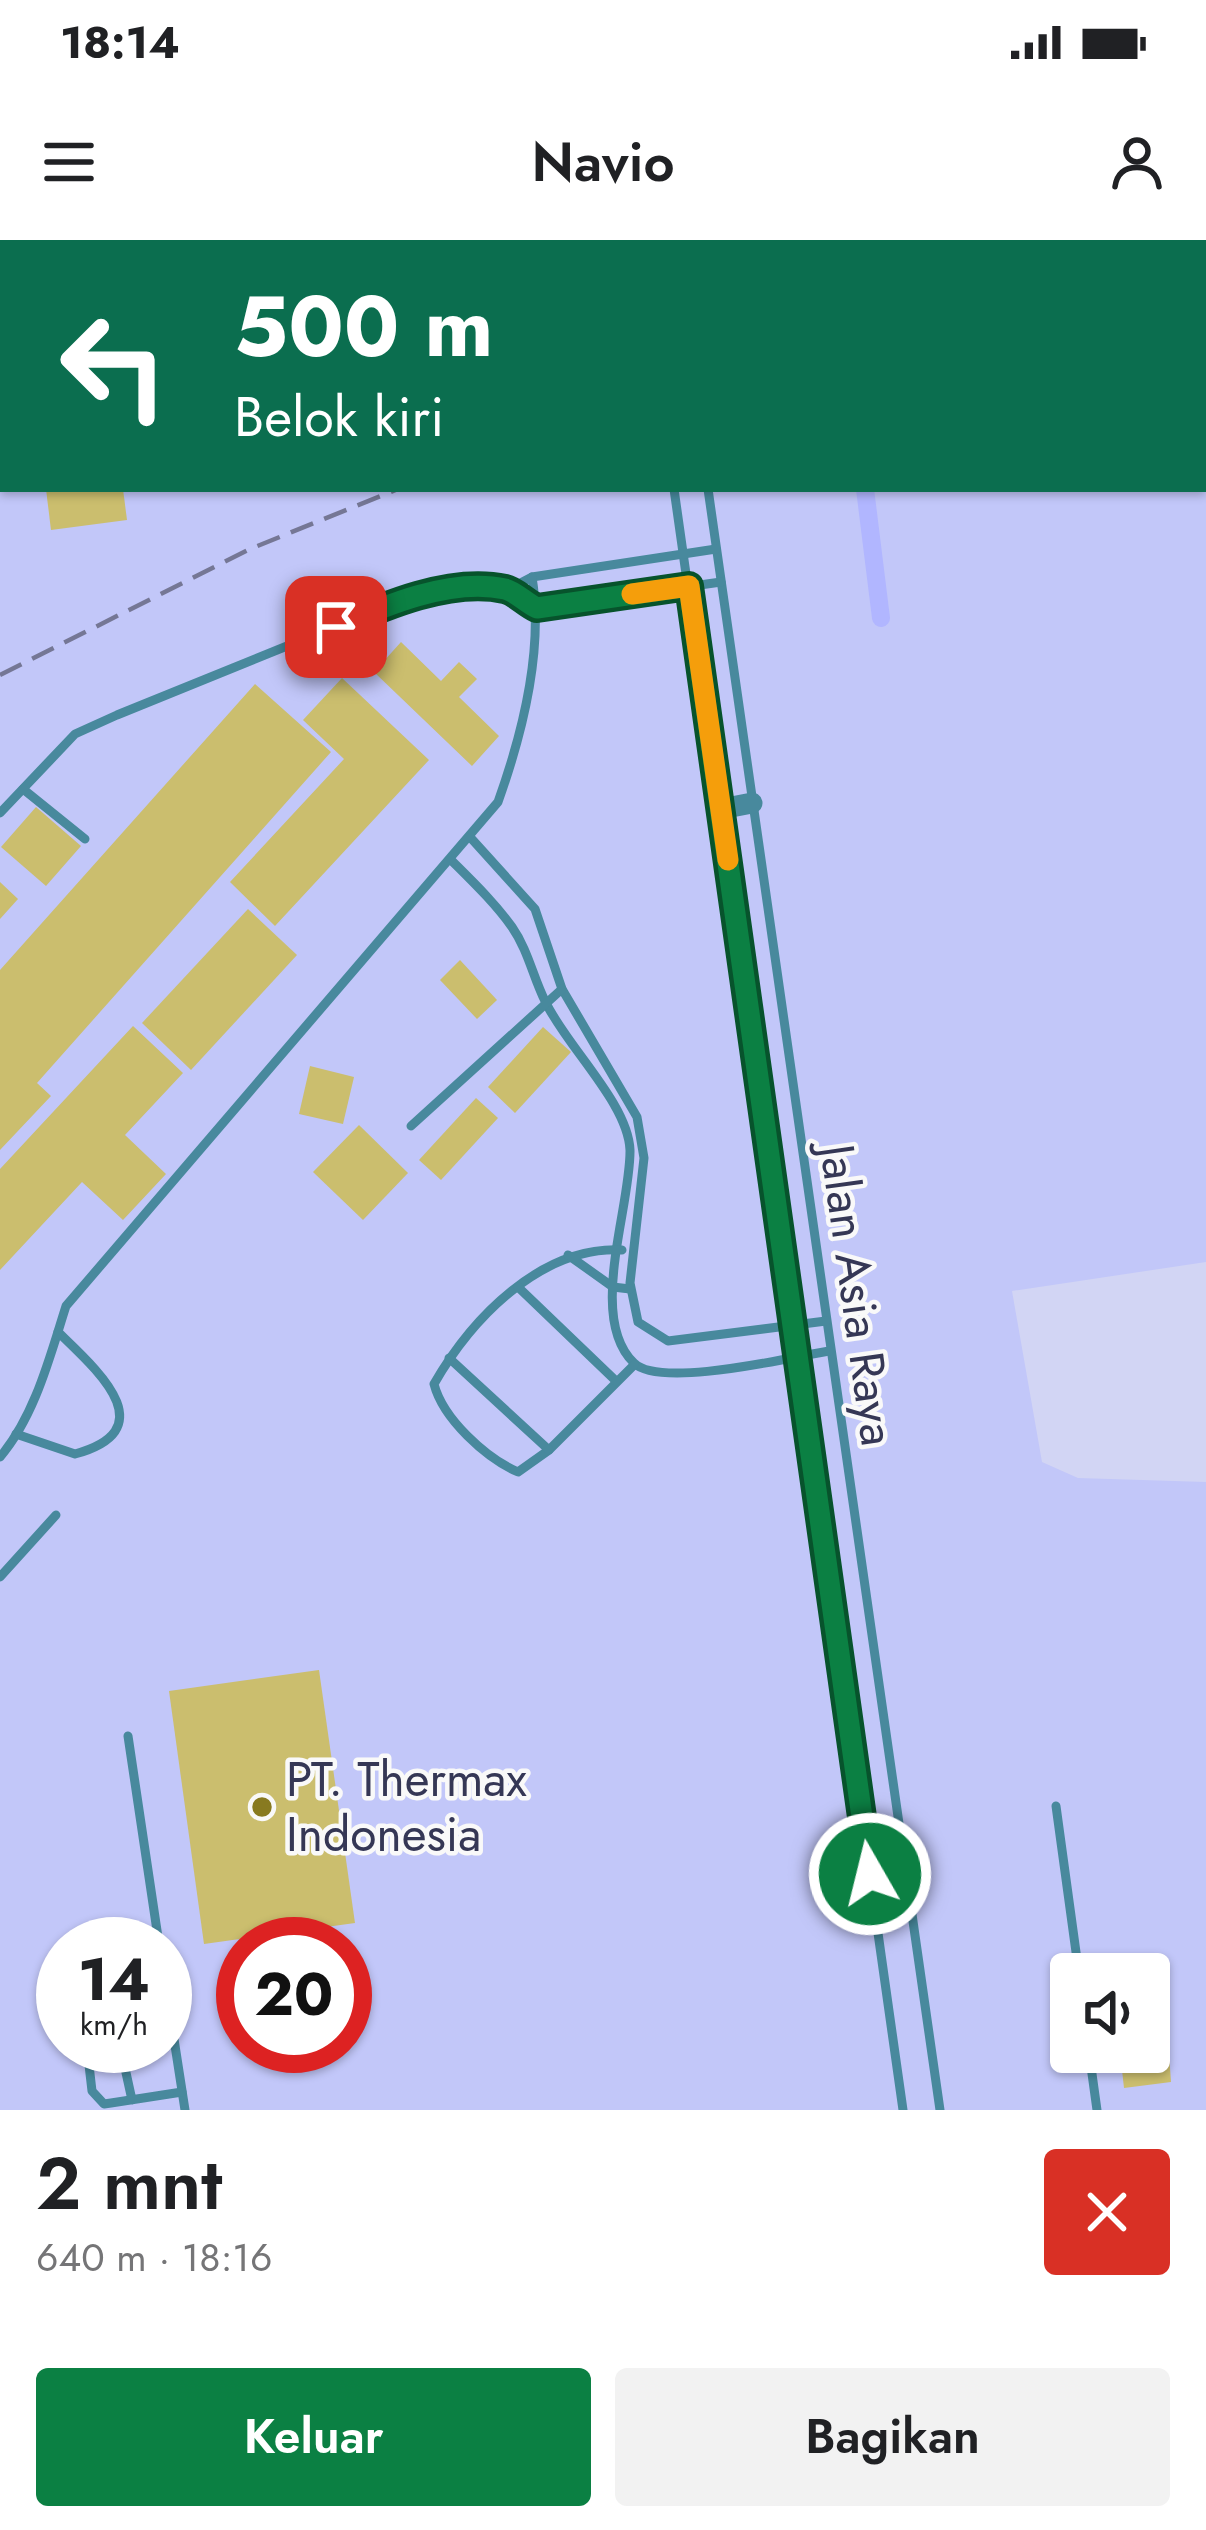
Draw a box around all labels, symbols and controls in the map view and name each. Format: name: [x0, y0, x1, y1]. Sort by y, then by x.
text: 18:14: [60, 10, 180, 75]
text: Navio: [531, 123, 675, 201]
icon: menu: [36, 129, 102, 195]
icon: person: [1104, 129, 1170, 195]
text: 500 m: [234, 266, 493, 388]
icon: left: [36, 288, 192, 444]
text: Belok kiri: [234, 378, 444, 456]
pin: [285, 576, 387, 678]
icon: arrive: [303, 594, 369, 660]
street label: Jalan Asia Raya: [801, 1134, 913, 1450]
place label: PT. Thermax Indonesia: [286, 1745, 527, 1869]
marker: PT. Thermax Indonesia: [249, 1794, 275, 1820]
position arrow: [807, 1811, 933, 1937]
speed limit sign: 20: [216, 1917, 372, 2073]
text: 14: [78, 1936, 150, 2023]
map controls: [1050, 1953, 1170, 2073]
button: sound: [1050, 1953, 1170, 2073]
text: km/h: [80, 2003, 148, 2046]
text: 2 mnt: [36, 2132, 222, 2236]
button: close: [1044, 2149, 1170, 2275]
text: 640 m · 18:16: [36, 2229, 272, 2286]
button: Keluar: [36, 2368, 591, 2506]
button: Bagikan: [615, 2368, 1170, 2506]

